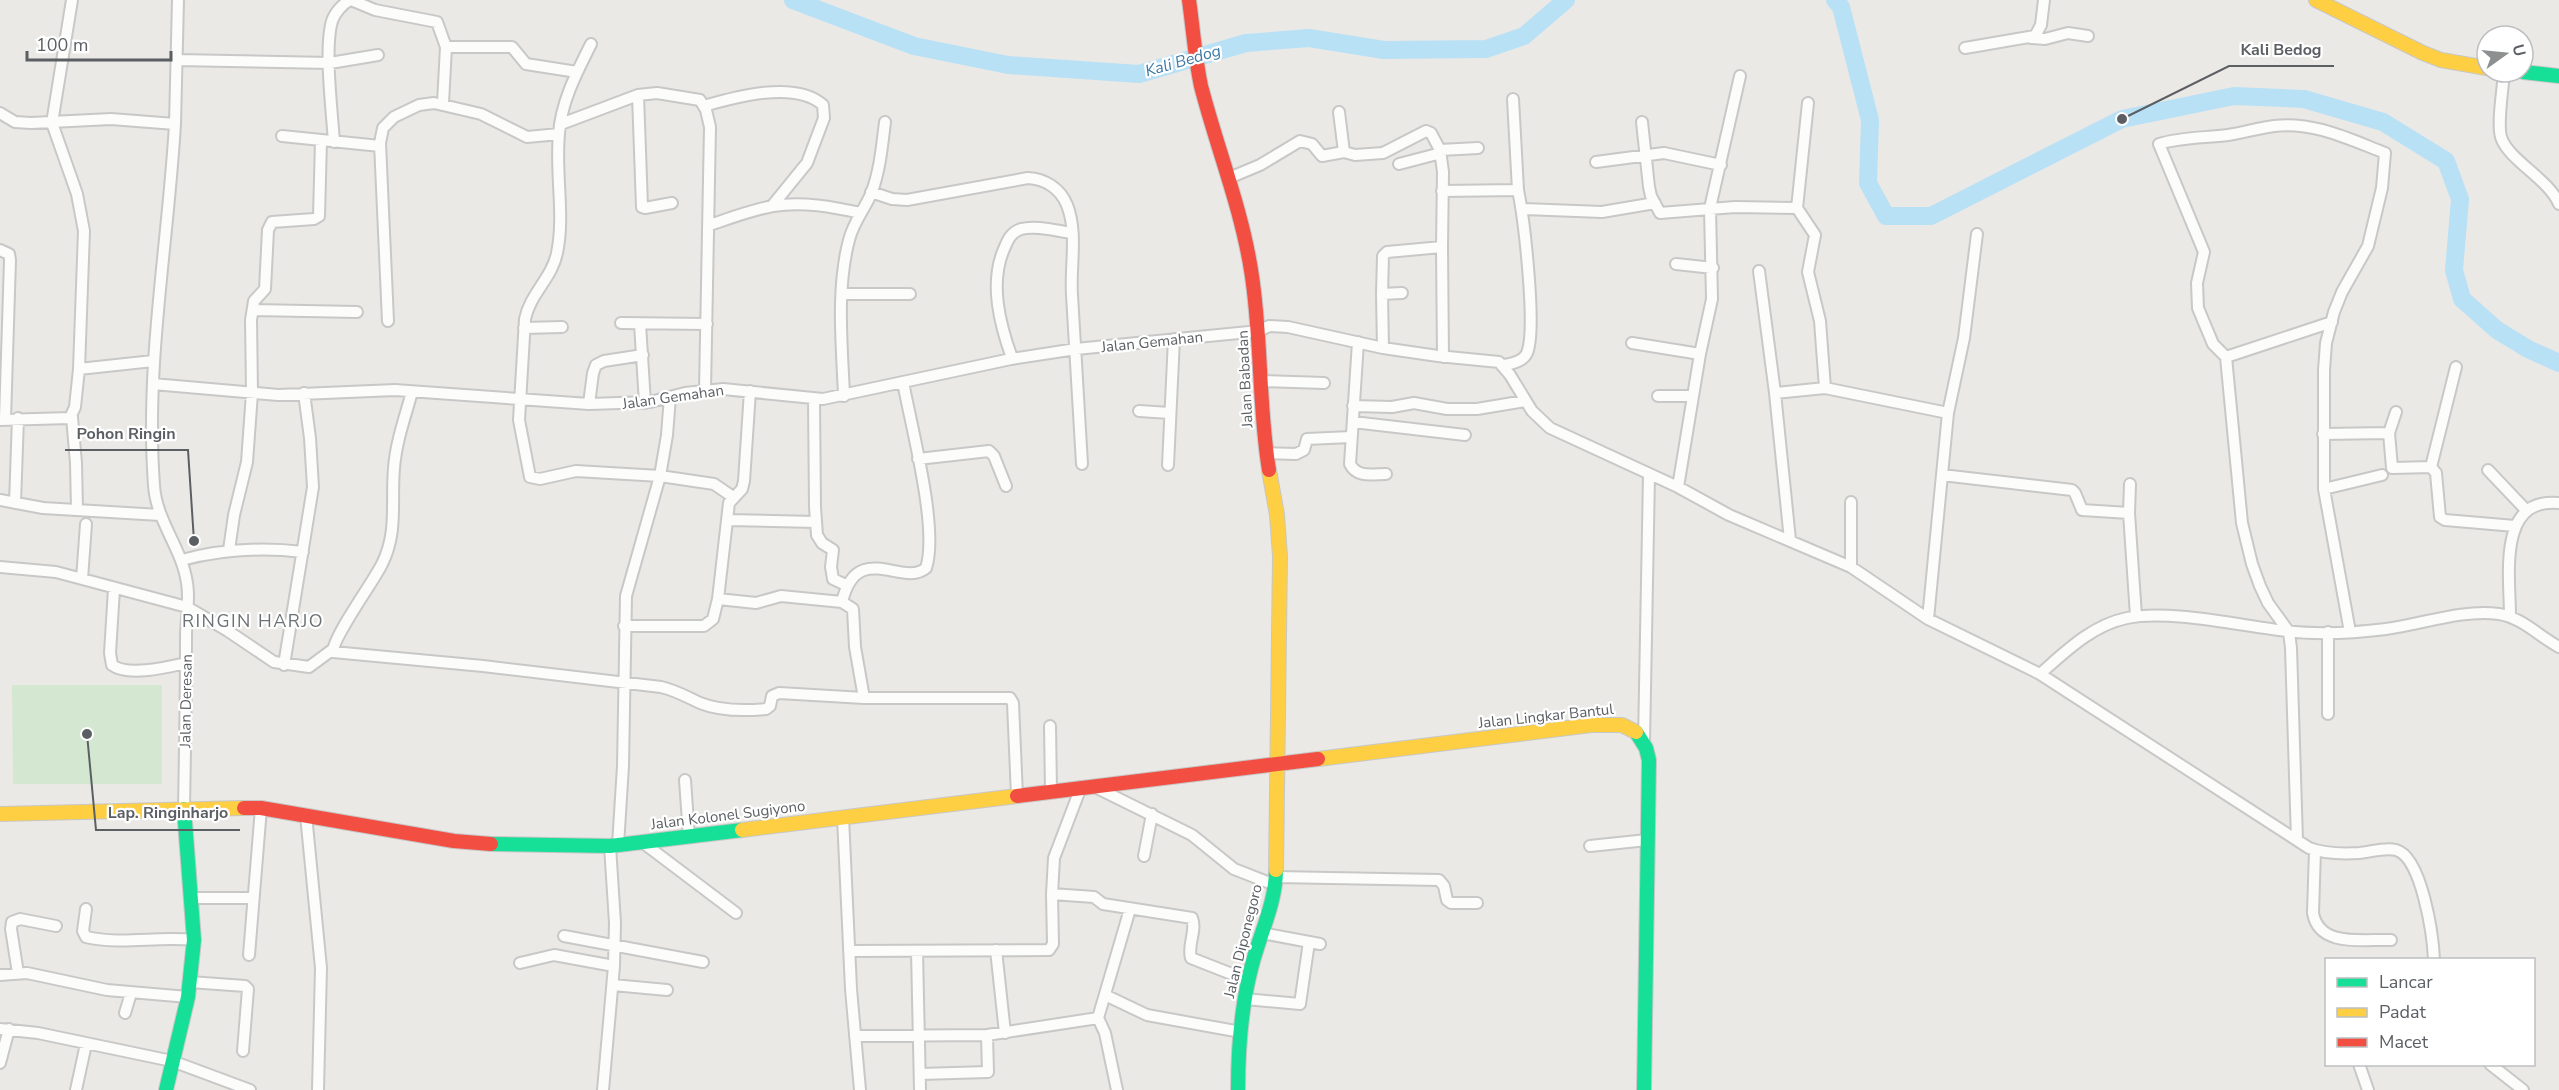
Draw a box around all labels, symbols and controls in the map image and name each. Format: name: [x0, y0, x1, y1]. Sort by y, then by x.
scale bar: [27, 24, 171, 62]
north arrow: [2475, 24, 2535, 84]
callout: Kali Bedog: [2229, 32, 2334, 66]
text: 100 m: [36, 33, 88, 57]
text: Kali Bedog: [2240, 39, 2322, 61]
water label: Kali Bedog: [1142, 40, 1224, 82]
text: U: [2506, 42, 2531, 59]
street label: Jalan Gemahan: [1099, 327, 1204, 357]
street label: Jalan Babadan: [1232, 330, 1258, 429]
street label: Jalan Gemahan: [620, 380, 725, 414]
callout: Pohon Ringin: [65, 416, 188, 450]
text: Pohon Ringin: [76, 423, 176, 445]
district label: RINGIN HARJO: [182, 609, 324, 633]
street label: Jalan Deresan: [175, 654, 197, 749]
street label: Jalan Lingkar Bantul: [1476, 699, 1615, 733]
callout: Lap. Ringinharjo: [96, 796, 240, 830]
street label: Jalan Kolonel Sugiyono: [649, 796, 806, 835]
text: Lap. Ringinharjo: [108, 802, 228, 824]
street label: Jalan Diponegoro: [1219, 882, 1267, 1001]
legend: [2325, 958, 2535, 1066]
text: Lancar: [2379, 970, 2433, 994]
text: Padat: [2379, 1000, 2427, 1024]
text: Macet: [2379, 1030, 2429, 1054]

